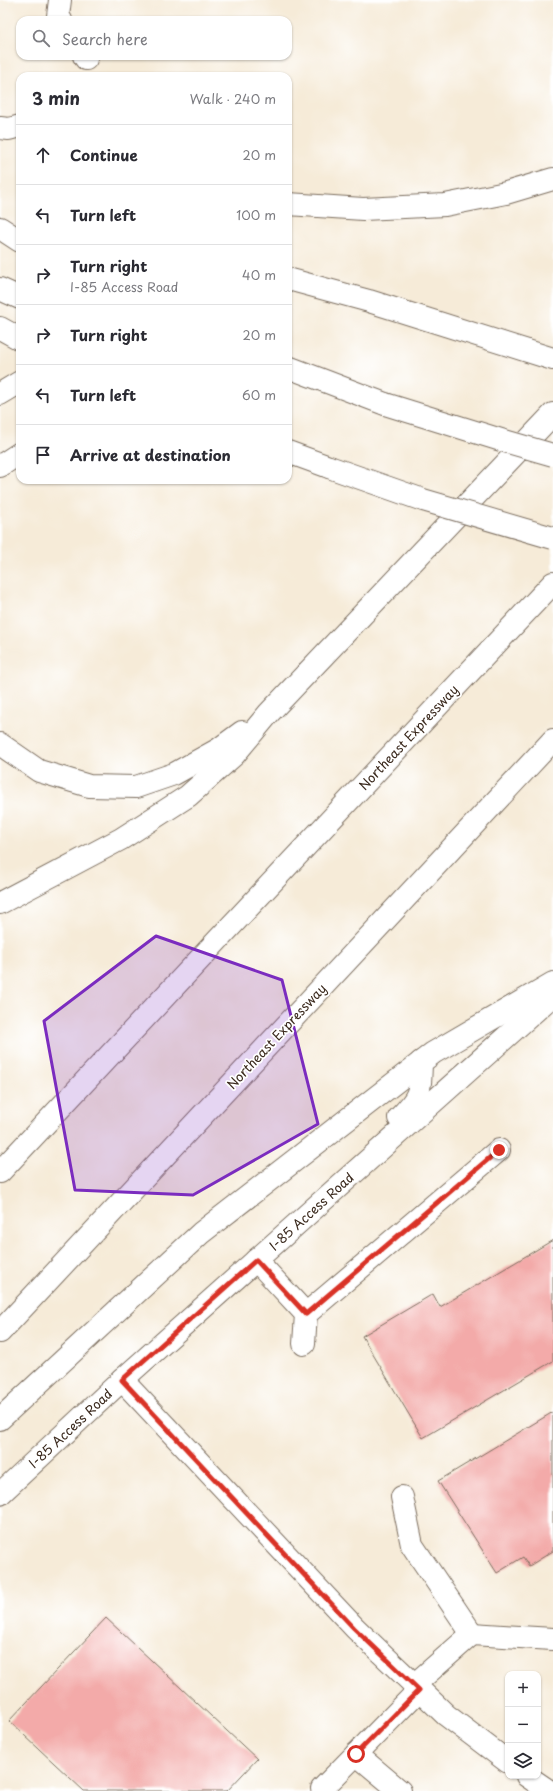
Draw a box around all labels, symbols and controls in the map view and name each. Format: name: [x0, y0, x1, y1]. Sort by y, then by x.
search box: [16, 16, 292, 60]
icon: search: [30, 27, 52, 49]
text: Search here: [62, 27, 148, 50]
text: 3 min: [32, 85, 80, 111]
text: Walk · 240 m: [190, 89, 276, 108]
text: Continue: [70, 143, 138, 166]
icon: ahead: [32, 144, 54, 166]
text: 20 m: [242, 145, 276, 164]
text: Turn left: [70, 203, 136, 226]
icon: left: [32, 204, 54, 226]
text: 100 m: [236, 205, 276, 224]
text: Turn right: [70, 254, 147, 277]
icon: right: [32, 264, 54, 286]
text: 40 m: [242, 265, 276, 284]
text: I-85 Access Road: [70, 277, 178, 296]
text: Turn right: [70, 323, 147, 346]
icon: right: [32, 324, 54, 346]
text: 20 m: [242, 325, 276, 344]
text: Turn left: [70, 383, 136, 406]
icon: left: [32, 384, 54, 406]
text: 60 m: [242, 385, 276, 404]
text: Arrive at destination: [70, 443, 231, 466]
icon: arrive: [32, 444, 54, 466]
street label: Northeast Expressway: [354, 680, 462, 794]
street label: Northeast Expressway: [222, 979, 330, 1093]
route end: [490, 1141, 508, 1159]
street label: I-85 Access Road: [264, 1168, 358, 1254]
street label: I-85 Access Road: [24, 1384, 116, 1472]
map controls: [505, 1671, 541, 1779]
button: +: [505, 1671, 541, 1707]
button: −: [505, 1707, 541, 1743]
button: layers: [505, 1743, 541, 1779]
route start: [347, 1745, 365, 1763]

